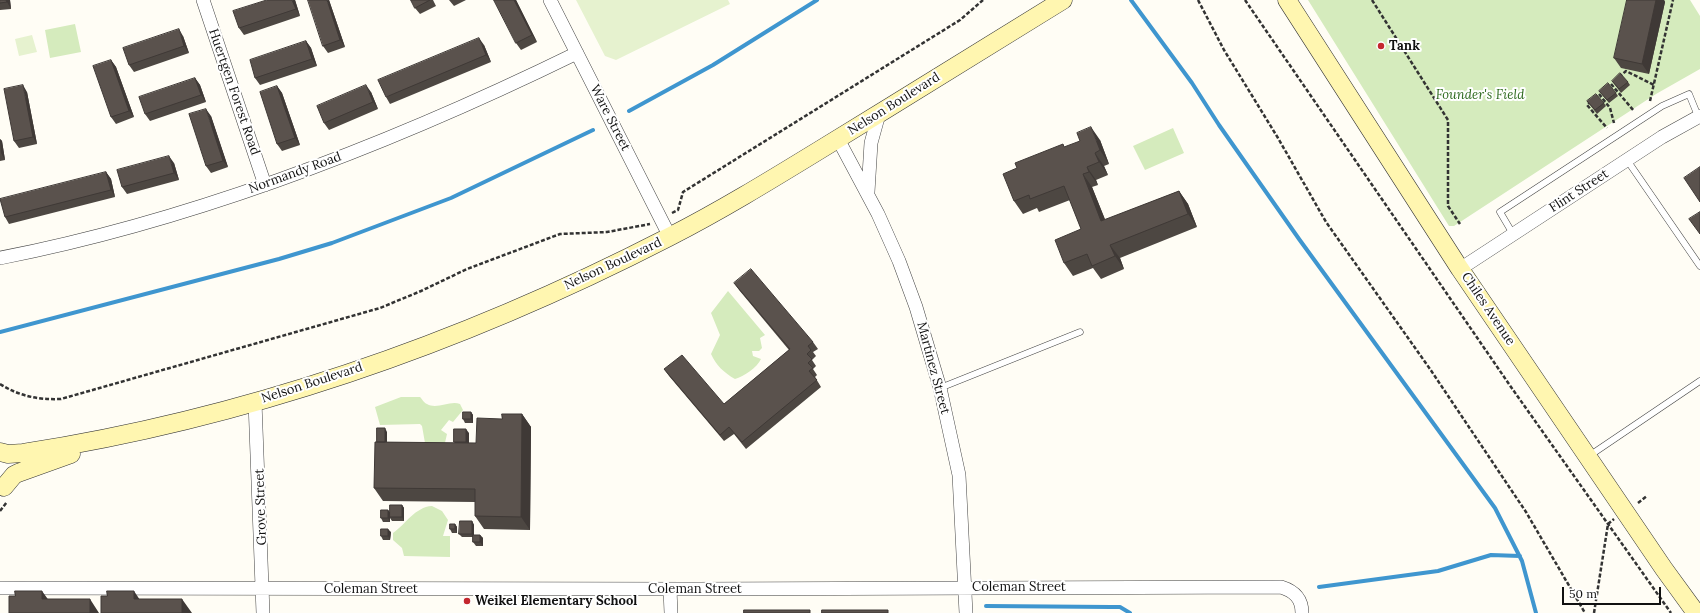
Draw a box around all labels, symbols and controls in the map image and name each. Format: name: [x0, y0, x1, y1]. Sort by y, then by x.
street label: Huertgen Forest Road: [205, 27, 263, 157]
place label: Tank: [1389, 38, 1420, 54]
marker: Tank: [1376, 41, 1386, 51]
street label: Nelson Boulevard: [845, 69, 943, 139]
street label: Ware Street: [587, 82, 633, 154]
park label: Founder's Field: [1436, 87, 1524, 103]
street label: Normandy Road: [247, 149, 343, 197]
street label: Flint Street: [1546, 166, 1612, 216]
street label: Nelson Boulevard: [562, 235, 664, 293]
street label: Chiles Avenue: [1458, 270, 1518, 348]
street label: Martinez Street: [913, 320, 953, 416]
street label: Nelson Boulevard: [259, 359, 365, 407]
street label: Grove Street: [252, 468, 270, 546]
street label: Coleman Street: [972, 579, 1066, 595]
scale bar: [1564, 579, 1663, 605]
street label: Coleman Street: [324, 581, 418, 597]
street label: Coleman Street: [648, 581, 742, 597]
text: 50 m: [1569, 586, 1597, 601]
place label: Weikel Elementary School: [475, 593, 637, 609]
marker: Weikel Elementary School: [462, 596, 472, 606]

